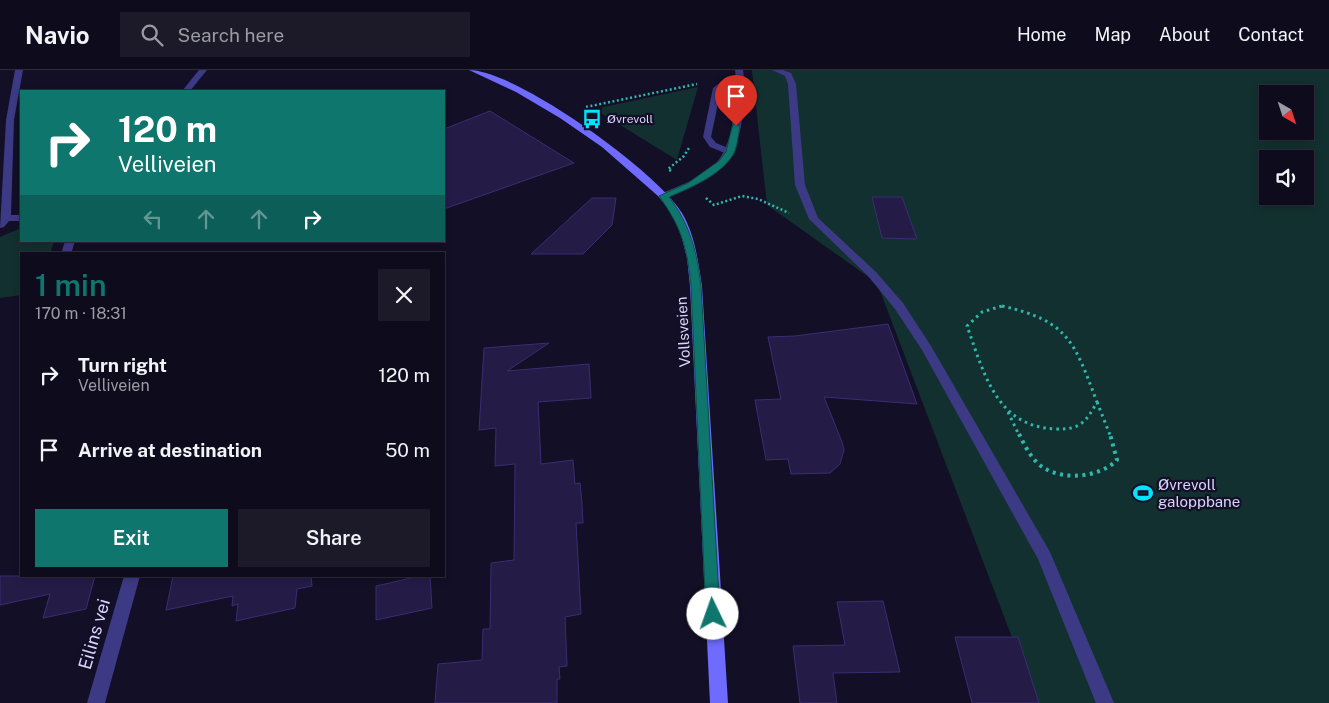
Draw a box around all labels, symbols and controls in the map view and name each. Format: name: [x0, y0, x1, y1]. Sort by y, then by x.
search box: [120, 12, 470, 57]
text: Navio: [25, 21, 90, 49]
icon: search: [138, 21, 166, 49]
text: Search here: [178, 24, 284, 46]
text: Home: [1017, 24, 1067, 45]
text: Map: [1095, 24, 1131, 45]
text: About: [1159, 24, 1210, 45]
text: Contact: [1238, 24, 1304, 45]
pin: [715, 75, 757, 126]
icon: arrive: [722, 82, 750, 110]
north arrow: [1259, 85, 1314, 140]
map controls: [1259, 85, 1314, 205]
bus stop icon: Øvrevoll: [581, 108, 603, 130]
text: 120 m: [118, 109, 217, 150]
icon: right: [35, 110, 100, 175]
place label: Øvrevoll: [607, 112, 654, 126]
button: sound: [1259, 150, 1314, 205]
text: Velliveien: [118, 151, 217, 177]
icon: left: [139, 205, 167, 233]
icon: ahead: [192, 205, 220, 233]
icon: ahead: [245, 205, 273, 233]
icon: right: [298, 205, 326, 233]
text: 1 min: [35, 267, 106, 303]
button: close: [378, 269, 430, 321]
street label: Vollsveien: [673, 296, 693, 368]
text: 170 m · 18:31: [35, 304, 127, 323]
text: Turn right: [78, 354, 167, 376]
icon: right: [35, 361, 63, 389]
text: 120 m: [378, 364, 430, 386]
text: Velliveien: [78, 376, 150, 395]
icon: arrive: [35, 436, 63, 464]
text: Arrive at destination: [78, 439, 262, 461]
text: 50 m: [385, 439, 430, 461]
place label: Øvrevoll galoppbane: [1158, 476, 1240, 510]
sports icon: Øvrevoll galoppbane: [1132, 482, 1154, 504]
button: Exit: [35, 509, 228, 567]
button: Share: [238, 509, 430, 567]
position arrow: [686, 587, 738, 639]
street label: Eilins vei: [74, 596, 114, 672]

